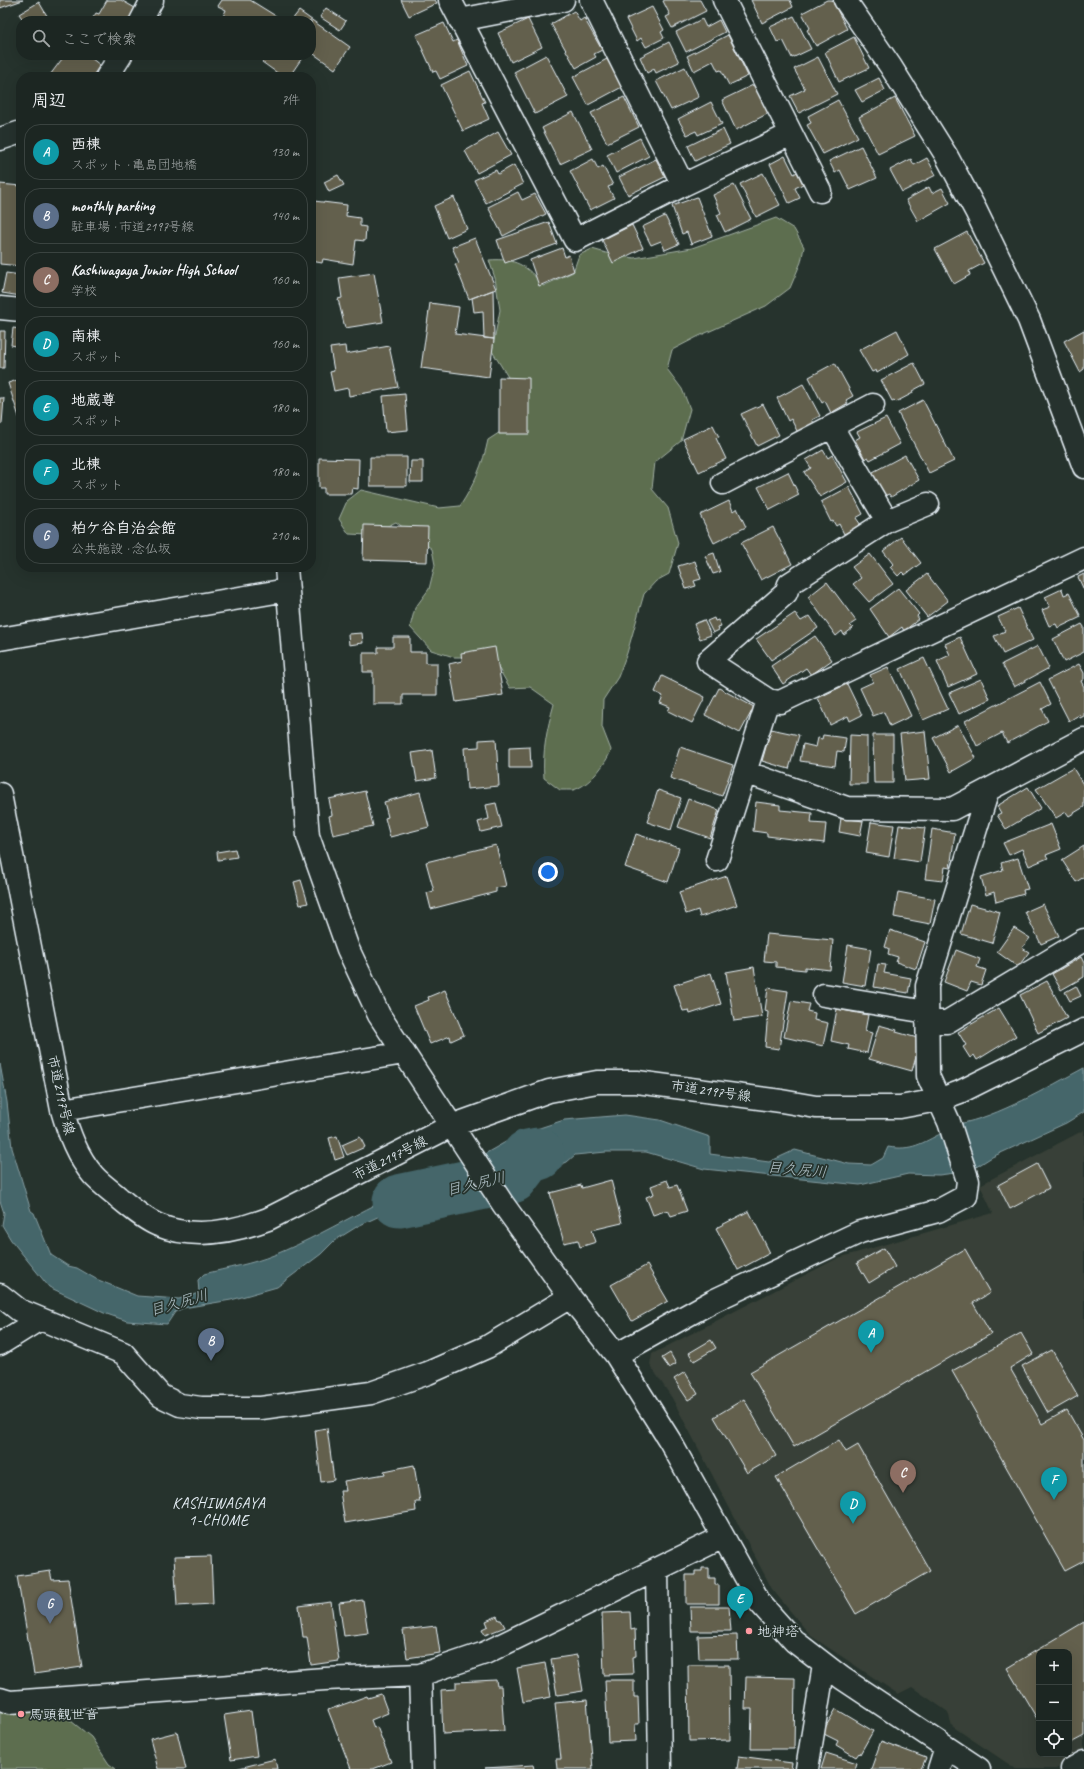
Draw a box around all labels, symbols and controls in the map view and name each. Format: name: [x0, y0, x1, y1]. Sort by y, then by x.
search box: [16, 16, 316, 60]
icon: search: [30, 27, 52, 49]
text: ここで検索: [62, 30, 137, 49]
text: 周辺: [32, 90, 66, 111]
text: 7件: [281, 92, 300, 108]
text: 西棟: [71, 135, 101, 154]
text: A: [43, 144, 49, 160]
text: 130 m: [271, 144, 299, 160]
text: スポット · 亀島団地橋: [71, 157, 197, 173]
text: monthly parking: [71, 197, 154, 216]
text: B: [43, 208, 49, 224]
text: 140 m: [271, 208, 299, 224]
text: 駐車場 · 市道2197号線: [71, 219, 194, 235]
text: Kashiwagaya Junior High School: [71, 261, 236, 280]
text: C: [43, 272, 49, 288]
text: 160 m: [271, 272, 299, 288]
text: 学校: [71, 283, 97, 299]
text: 南棟: [71, 327, 101, 346]
text: D: [42, 336, 50, 352]
text: 160 m: [271, 336, 299, 352]
text: スポット: [71, 349, 123, 365]
text: 地蔵尊: [71, 391, 116, 410]
text: E: [43, 400, 49, 416]
text: 180 m: [271, 400, 299, 416]
text: スポット: [71, 413, 123, 429]
text: 北棟: [71, 455, 101, 474]
text: F: [43, 464, 49, 480]
text: 180 m: [271, 464, 299, 480]
text: スポット: [71, 477, 123, 493]
text: 柏ケ谷自治会館: [71, 519, 176, 538]
text: G: [43, 528, 49, 544]
text: 210 m: [271, 528, 299, 544]
text: 公共施設 · 念仏坂: [71, 541, 171, 557]
your location: [538, 862, 558, 882]
street label: 市道2197号線: [44, 1054, 78, 1136]
street label: 市道2197号線: [670, 1077, 752, 1105]
street label: 市道2197号線: [350, 1132, 430, 1184]
water label: 目久尻川: [766, 1158, 828, 1182]
water label: 目久尻川: [445, 1168, 507, 1200]
water label: 目久尻川: [148, 1286, 210, 1320]
pin: A: [858, 1320, 884, 1353]
pin: B: [198, 1328, 224, 1361]
pin: C: [890, 1460, 916, 1493]
pin: F: [1041, 1467, 1067, 1500]
pin: D: [840, 1491, 866, 1524]
district label: KASHIWAGAYA 1-CHOME: [172, 1494, 266, 1530]
pin: E: [727, 1586, 753, 1619]
pin: G: [37, 1591, 63, 1624]
place label: 地神塔: [757, 1623, 799, 1640]
marker: 地神塔: [744, 1626, 754, 1636]
map controls: [1036, 1649, 1072, 1757]
button: +: [1036, 1649, 1072, 1685]
button: −: [1036, 1685, 1072, 1721]
place label: 馬頭観世音: [29, 1706, 99, 1723]
marker: 馬頭観世音: [16, 1709, 26, 1719]
button: locate: [1036, 1721, 1072, 1757]

